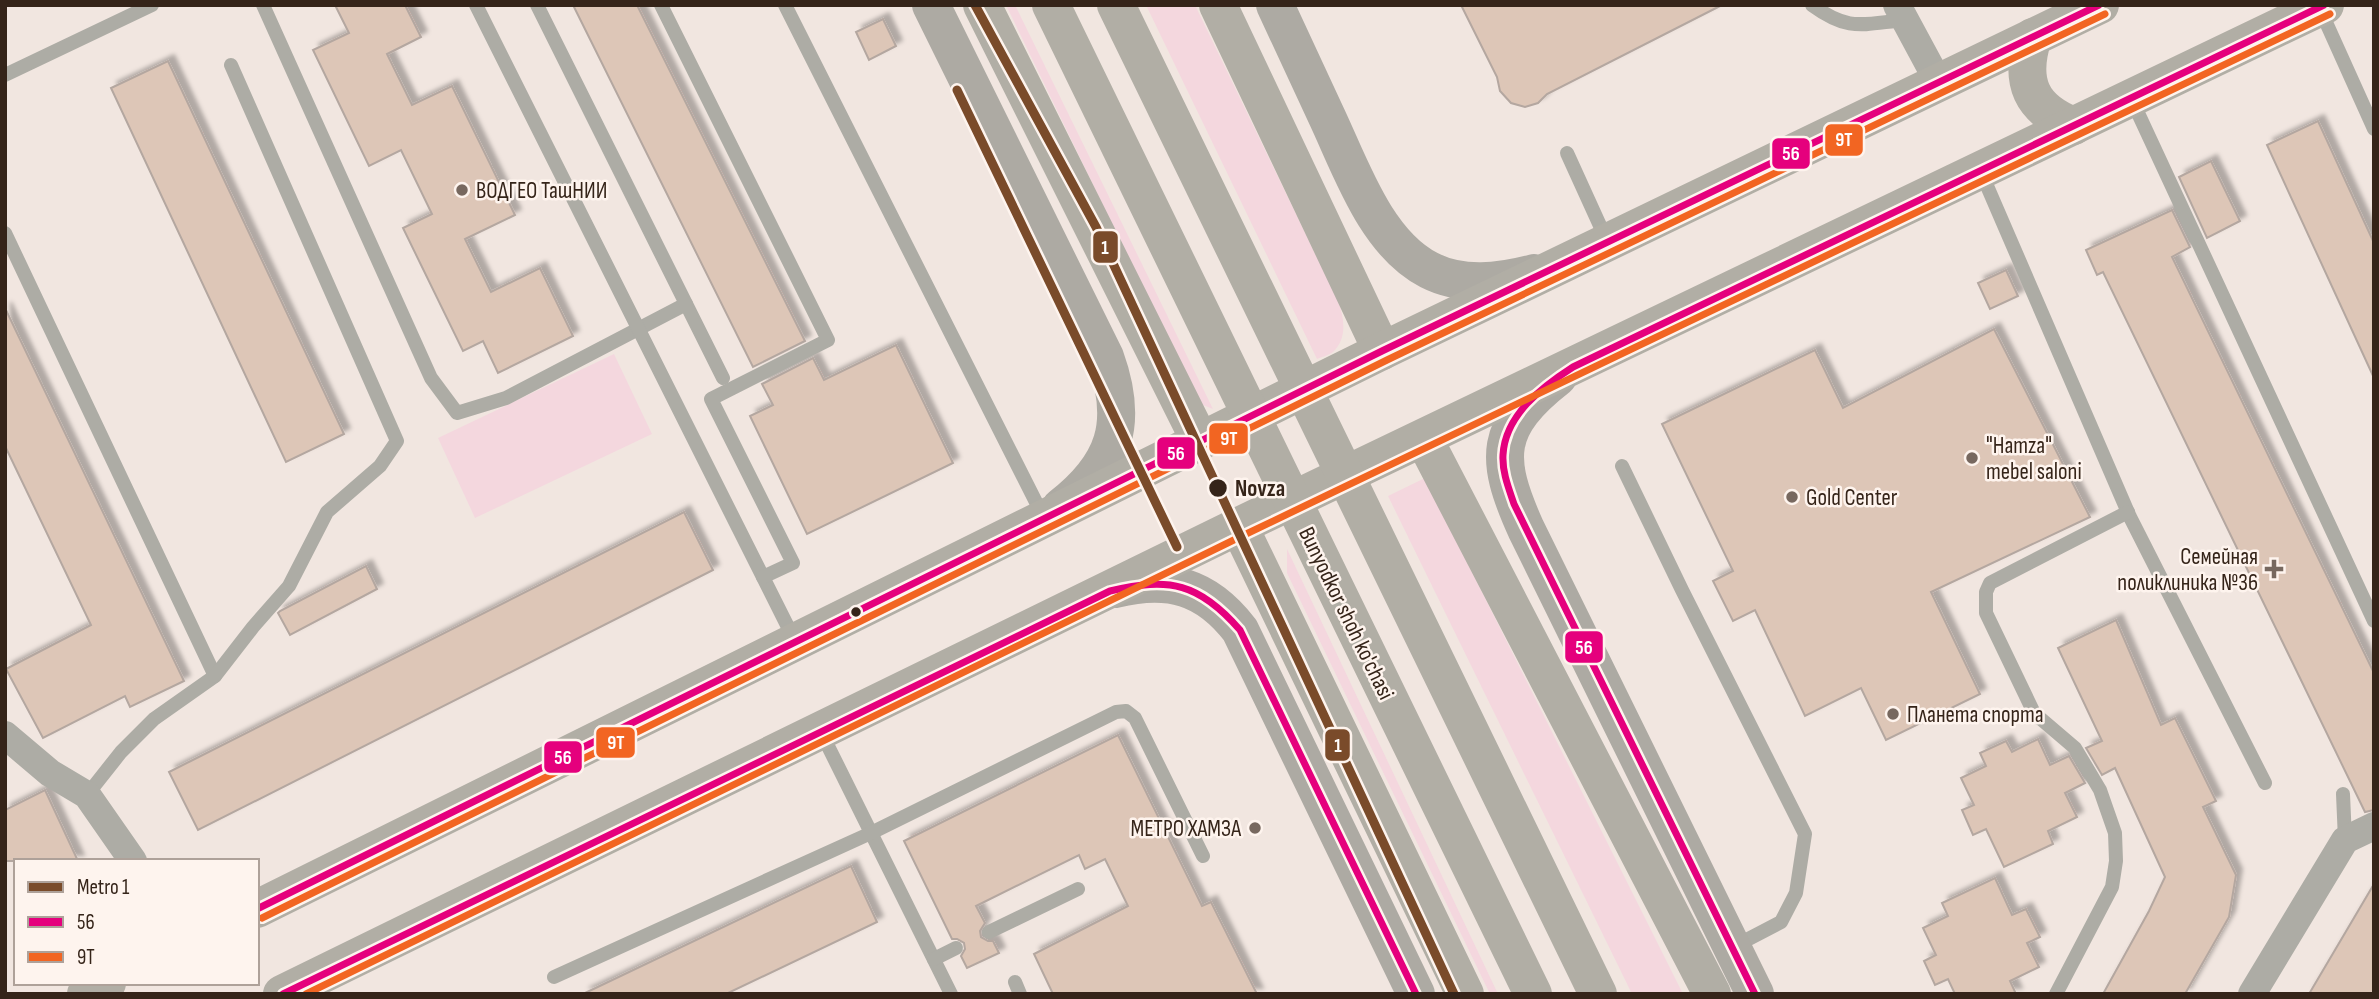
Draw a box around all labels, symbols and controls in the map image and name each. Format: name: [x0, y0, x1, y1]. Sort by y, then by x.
line badge: 9Т: [1824, 123, 1864, 157]
text: 9Т: [1835, 129, 1853, 152]
line badge: 56: [1771, 137, 1811, 170]
text: 56: [1782, 143, 1800, 166]
place label: ВОДГЕО ТашНИИ: [476, 177, 607, 205]
marker: ВОДГЕО ТашНИИ: [454, 182, 470, 198]
line badge: 1: [1092, 230, 1119, 264]
text: 1: [1101, 237, 1109, 260]
line badge: 9Т: [1208, 422, 1249, 455]
text: 9Т: [1220, 428, 1238, 451]
place label: "Hamza" mebel saloni: [1986, 432, 2082, 486]
line badge: 56: [1156, 436, 1196, 470]
text: 56: [1167, 443, 1185, 466]
marker: "Hamza" mebel saloni: [1964, 450, 1980, 466]
place label: Novza: [1235, 475, 1285, 503]
marker: Novza: [1207, 477, 1229, 499]
place label: Gold Center: [1806, 484, 1898, 512]
marker: Gold Center: [1784, 489, 1800, 505]
street label: Bunyodkor shoh ko'chasi: [1292, 522, 1400, 704]
place label: Семейная поликлиника №36: [2117, 543, 2258, 597]
marker: Семейная поликлиника №36: [2264, 559, 2284, 579]
unlabelled marker: [849, 605, 863, 619]
line badge: 56: [1564, 630, 1604, 664]
text: 56: [1575, 637, 1593, 660]
place label: Планета спорта: [1907, 701, 2044, 729]
marker: Планета спорта: [1885, 706, 1901, 722]
line badge: 9Т: [595, 726, 636, 759]
line badge: 1: [1324, 728, 1351, 762]
text: 9Т: [607, 732, 625, 755]
text: 1: [1334, 735, 1342, 758]
line badge: 56: [543, 740, 583, 774]
text: 56: [554, 747, 572, 770]
place label: МЕТРО ХАМЗА: [1130, 815, 1241, 843]
marker: МЕТРО ХАМЗА: [1247, 820, 1263, 836]
legend: [14, 859, 259, 985]
text: Metro 1: [77, 875, 130, 900]
text: 56: [77, 910, 95, 935]
text: 9Т: [77, 945, 95, 970]

